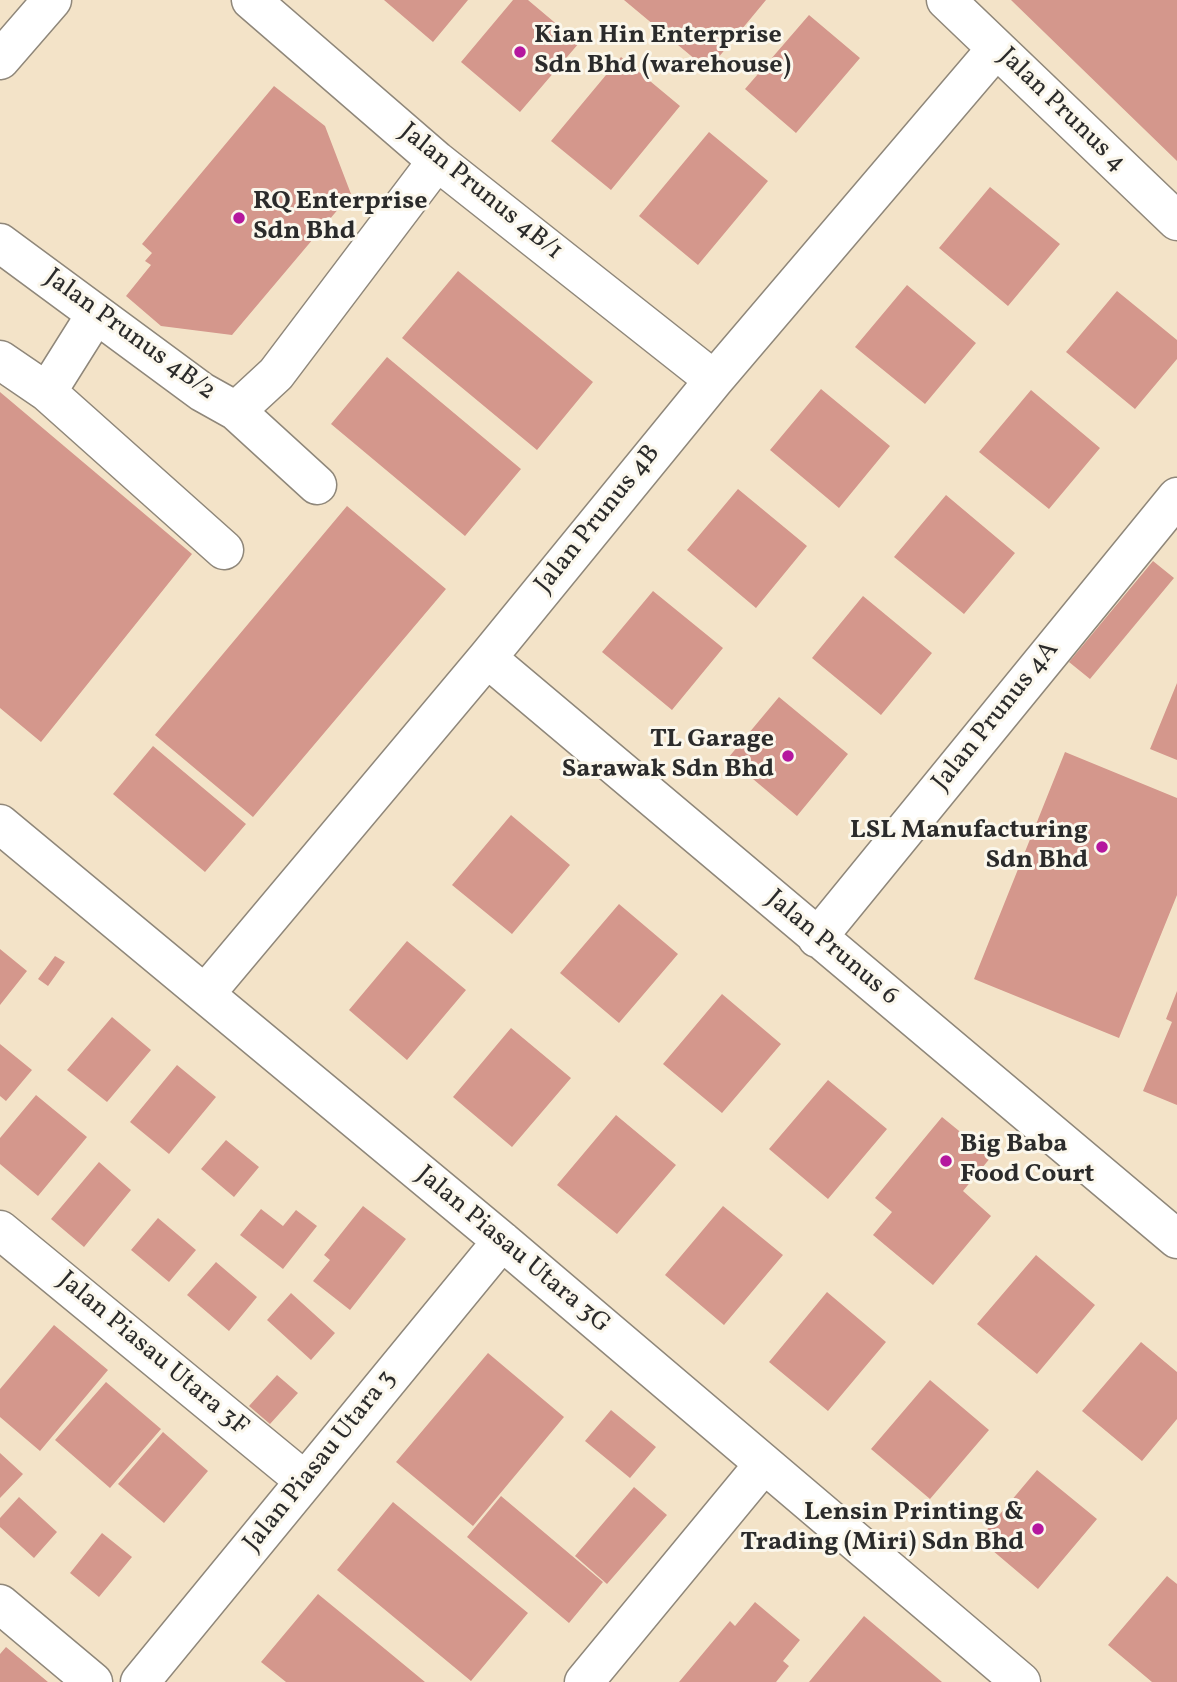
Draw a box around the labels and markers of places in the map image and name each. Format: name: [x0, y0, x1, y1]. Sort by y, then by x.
place label: Kian Hin Enterprise Sdn Bhd (warehouse): [534, 21, 791, 82]
marker: Kian Hin Enterprise Sdn Bhd (warehouse): [512, 44, 528, 60]
place label: RQ Enterprise Sdn Bhd: [253, 187, 427, 248]
marker: RQ Enterprise Sdn Bhd: [231, 210, 247, 226]
place label: TL Garage Sarawak Sdn Bhd: [562, 725, 774, 786]
marker: TL Garage Sarawak Sdn Bhd: [780, 748, 796, 764]
place label: LSL Manufacturing Sdn Bhd: [850, 816, 1088, 878]
marker: LSL Manufacturing Sdn Bhd: [1094, 839, 1110, 855]
place label: Big Baba Food Court: [960, 1130, 1094, 1192]
marker: Big Baba Food Court: [938, 1153, 954, 1169]
place label: Lensin Printing & Trading (Miri) Sdn Bhd: [740, 1498, 1024, 1560]
marker: Lensin Printing & Trading (Miri) Sdn Bhd: [1030, 1521, 1046, 1537]

